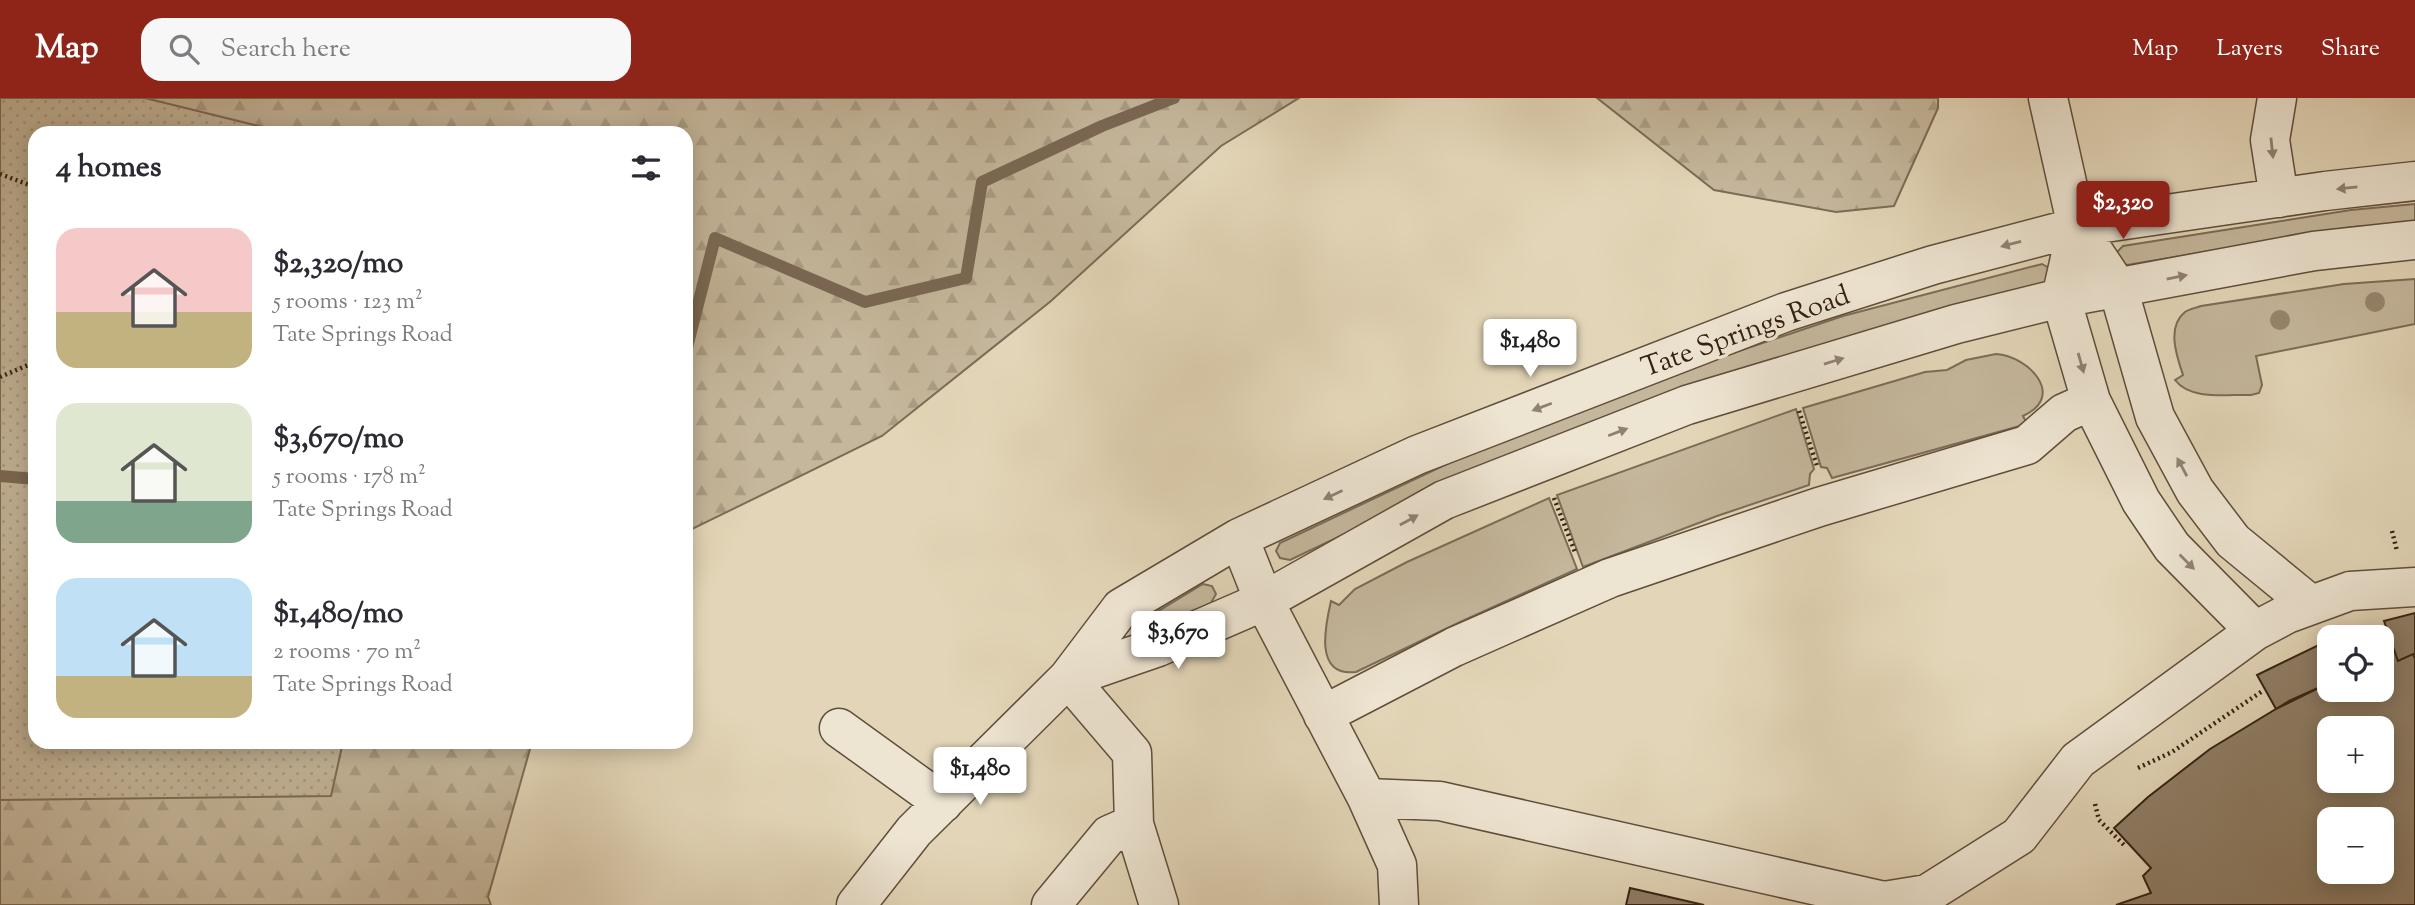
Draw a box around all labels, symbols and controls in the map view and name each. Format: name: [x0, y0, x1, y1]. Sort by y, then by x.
search box: [141, 18, 631, 81]
text: Map: [35, 25, 99, 73]
icon: search: [165, 30, 203, 68]
text: Search here: [221, 31, 351, 68]
text: Map: [2132, 32, 2178, 66]
text: Layers: [2216, 32, 2283, 66]
text: Share: [2321, 32, 2380, 66]
one-way arrow: [2266, 137, 2277, 159]
text: 4 homes: [56, 147, 162, 190]
icon: filters: [627, 149, 665, 187]
pin: $2,320: [2066, 181, 2180, 241]
one-way arrow: [2336, 183, 2358, 194]
text: $2,320: [2093, 187, 2154, 220]
one-way arrow: [2000, 239, 2022, 250]
text: $2,320/mo: [273, 243, 403, 286]
icon: home: [112, 256, 196, 340]
one-way arrow: [2166, 271, 2188, 282]
street label: Tate Springs Road: [1636, 277, 1856, 389]
text: 5 rooms · 123 m²: [273, 286, 423, 319]
text: Tate Springs Road: [273, 319, 453, 352]
pin: $1,480: [1473, 320, 1587, 379]
text: $1,480: [1499, 325, 1561, 358]
one-way arrow: [2076, 353, 2086, 374]
one-way arrow: [1824, 355, 1845, 365]
one-way arrow: [1532, 401, 1553, 412]
text: $3,670/mo: [273, 418, 404, 461]
one-way arrow: [1608, 426, 1629, 437]
icon: home: [112, 431, 196, 515]
one-way arrow: [2177, 457, 2188, 477]
text: 5 rooms · 178 m²: [273, 461, 426, 494]
one-way arrow: [1322, 489, 1343, 500]
text: Tate Springs Road: [273, 494, 453, 527]
one-way arrow: [1399, 514, 1418, 526]
one-way arrow: [2178, 553, 2194, 570]
text: $1,480/mo: [273, 593, 403, 636]
icon: home: [112, 606, 196, 690]
pin: $3,670: [1121, 612, 1235, 671]
text: $3,670: [1147, 617, 1209, 650]
map controls: [2317, 625, 2394, 884]
button: locate: [2317, 625, 2394, 702]
text: 2 rooms · 70 m²: [273, 636, 421, 669]
text: Tate Springs Road: [273, 669, 453, 702]
button: +: [2317, 716, 2394, 793]
pin: $1,480: [923, 748, 1037, 807]
text: $1,480: [949, 753, 1011, 786]
button: −: [2317, 807, 2394, 884]

